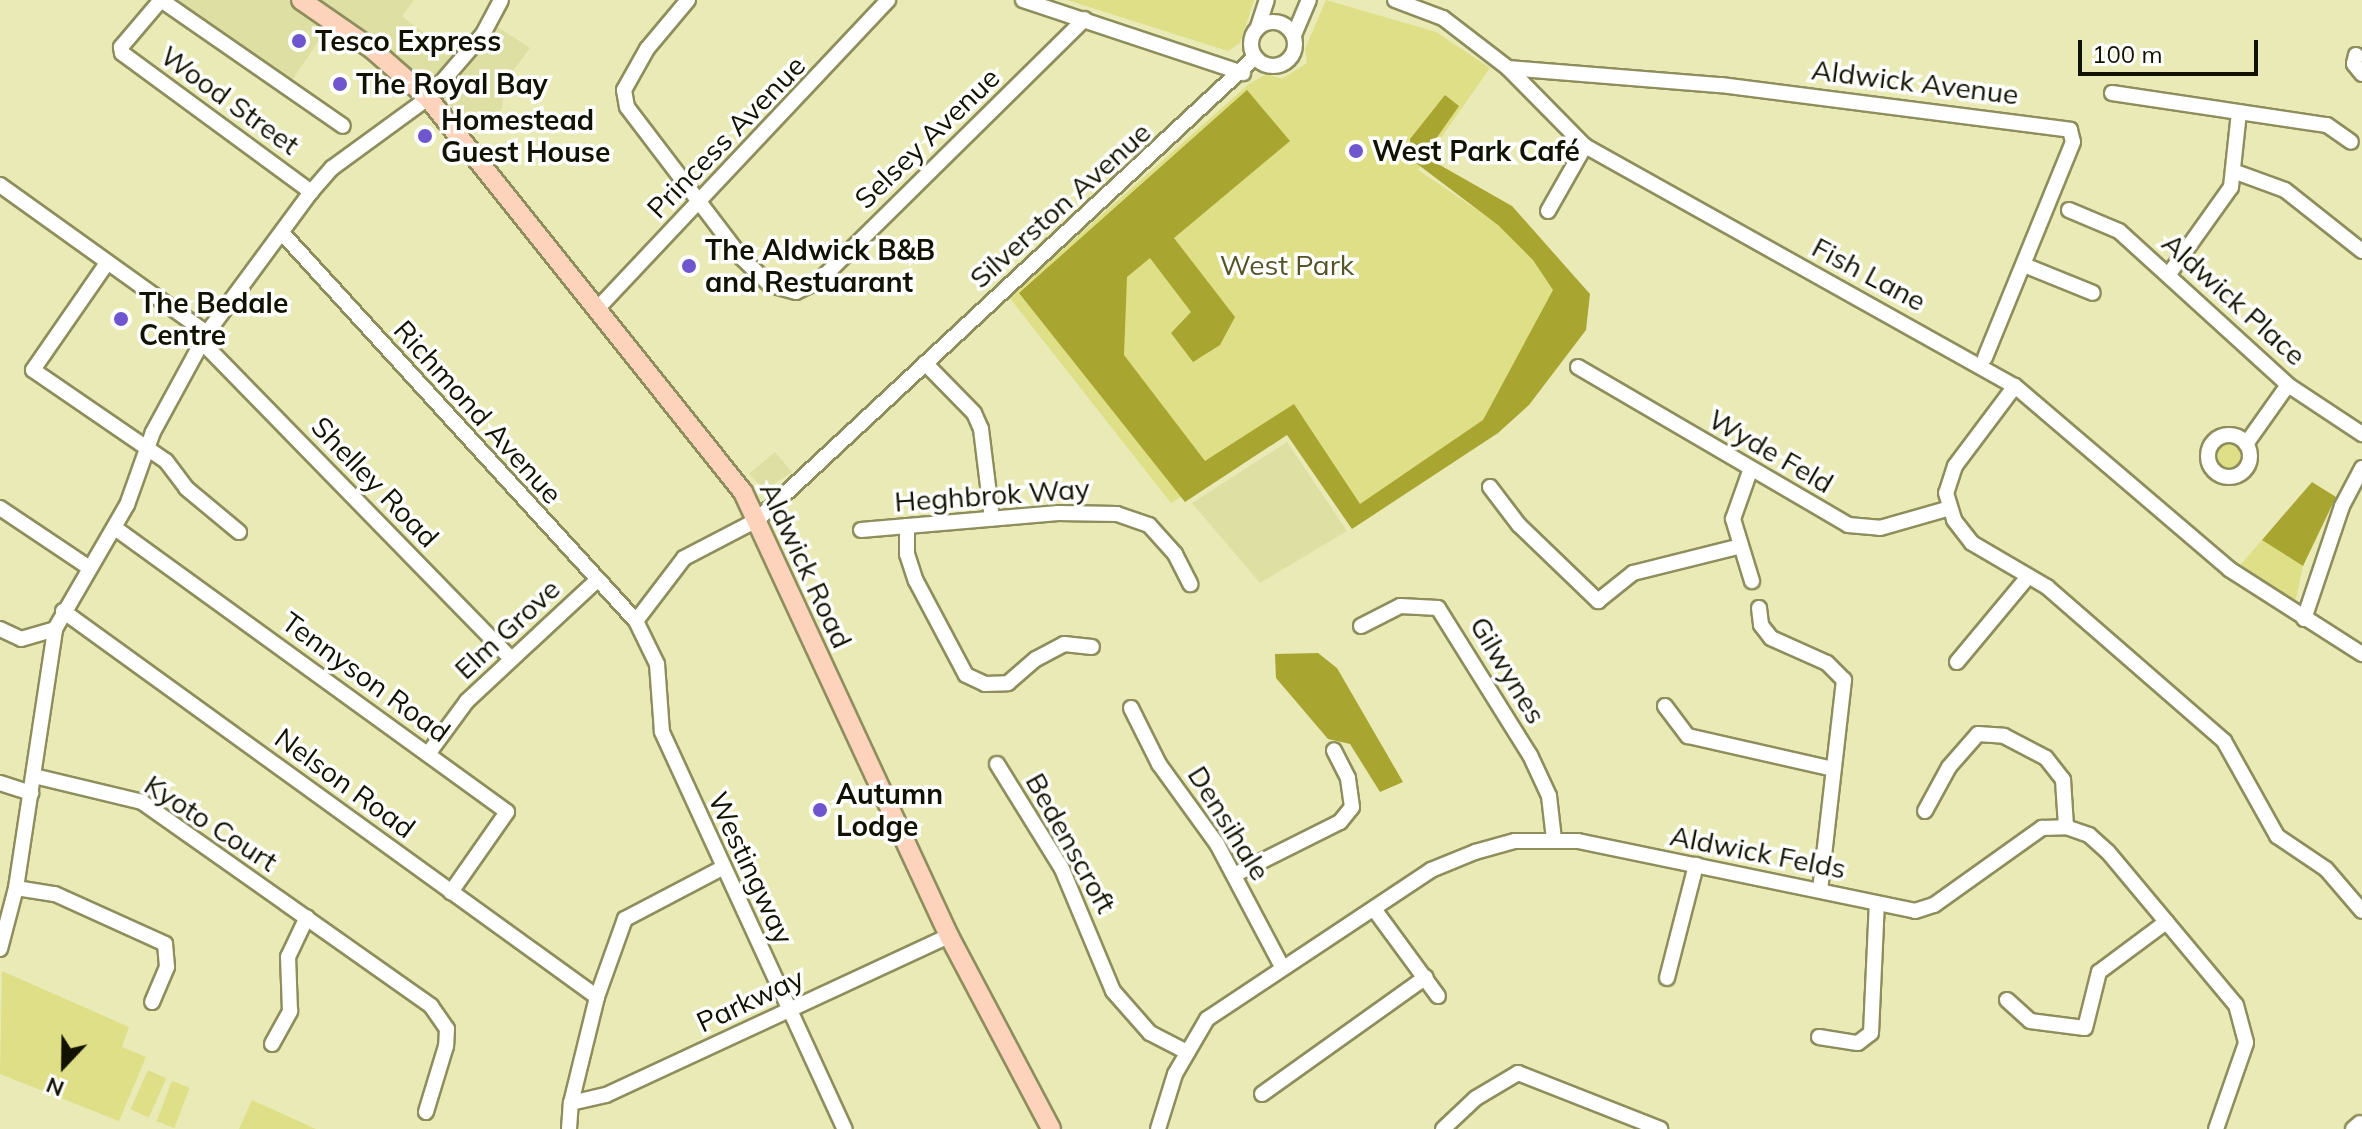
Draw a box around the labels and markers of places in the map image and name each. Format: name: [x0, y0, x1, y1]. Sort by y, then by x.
place label: Tesco Express: [315, 24, 501, 58]
marker: Tesco Express: [290, 32, 308, 50]
place label: The Royal Bay: [356, 67, 548, 101]
marker: The Royal Bay: [331, 75, 349, 93]
place label: Homestead Guest House: [441, 103, 610, 169]
marker: Homestead Guest House: [416, 127, 434, 145]
place label: West Park Café: [1372, 134, 1580, 168]
marker: West Park Café: [1347, 142, 1365, 160]
place label: The Aldwick B&B and Restuarant: [705, 233, 935, 299]
marker: The Aldwick B&B and Restuarant: [680, 257, 698, 275]
place label: The Bedale Centre: [139, 286, 288, 352]
marker: The Bedale Centre: [110, 308, 132, 330]
place label: Autumn Lodge: [836, 777, 943, 843]
marker: Autumn Lodge: [811, 801, 829, 819]

